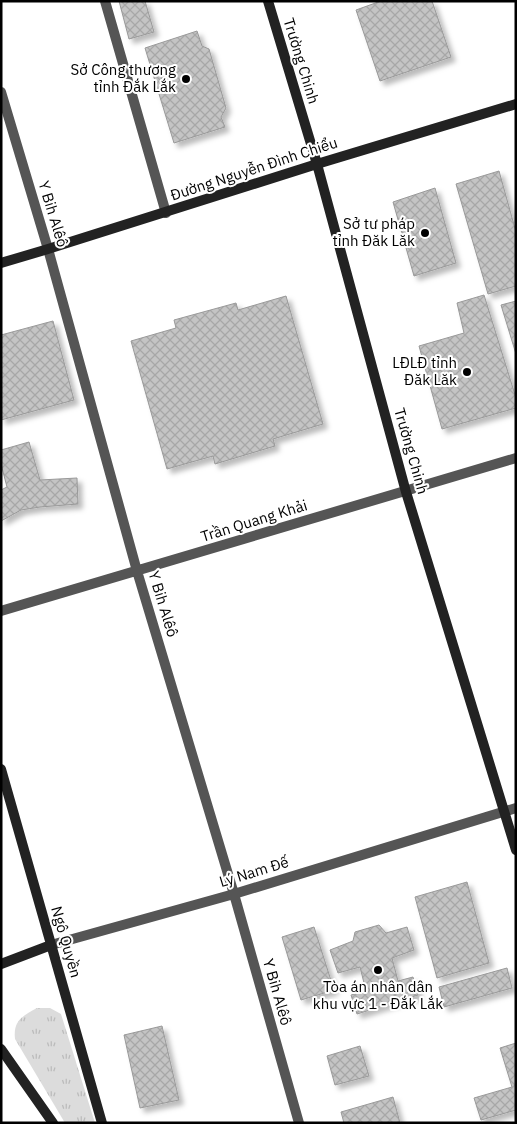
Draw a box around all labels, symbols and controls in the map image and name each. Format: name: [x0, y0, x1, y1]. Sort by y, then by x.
street label: Trường Chinh: [279, 16, 324, 106]
place label: Sở Công thương tỉnh Đắk Lắk: [71, 60, 176, 96]
marker: Sở Công thương tỉnh Đắk Lắk: [180, 73, 192, 85]
street label: Đường Nguyễn Đình Chiểu: [168, 133, 340, 205]
street label: Y Bih Alêô: [34, 178, 73, 249]
place label: Sở tư pháp tỉnh Đăk Lăk: [332, 214, 415, 250]
marker: Sở tư pháp tỉnh Đăk Lăk: [419, 227, 431, 239]
place label: LĐLĐ tỉnh Đăk Lăk: [392, 353, 457, 389]
marker: LĐLĐ tỉnh Đăk Lăk: [461, 366, 473, 378]
street label: Trường Chinh: [390, 405, 433, 496]
street label: Trần Quang Khải: [198, 495, 309, 546]
street label: Y Bih Alêô: [144, 568, 183, 639]
street label: Lý Nam Đế: [217, 852, 292, 891]
street label: Ngô Quyền: [47, 904, 86, 980]
street label: Y Bih Alêô: [259, 956, 296, 1027]
marker: Tòa án nhân dân khu vực 1 - Đắk Lắk: [372, 964, 384, 976]
place label: Tòa án nhân dân khu vực 1 - Đắk Lắk: [313, 977, 443, 1013]

